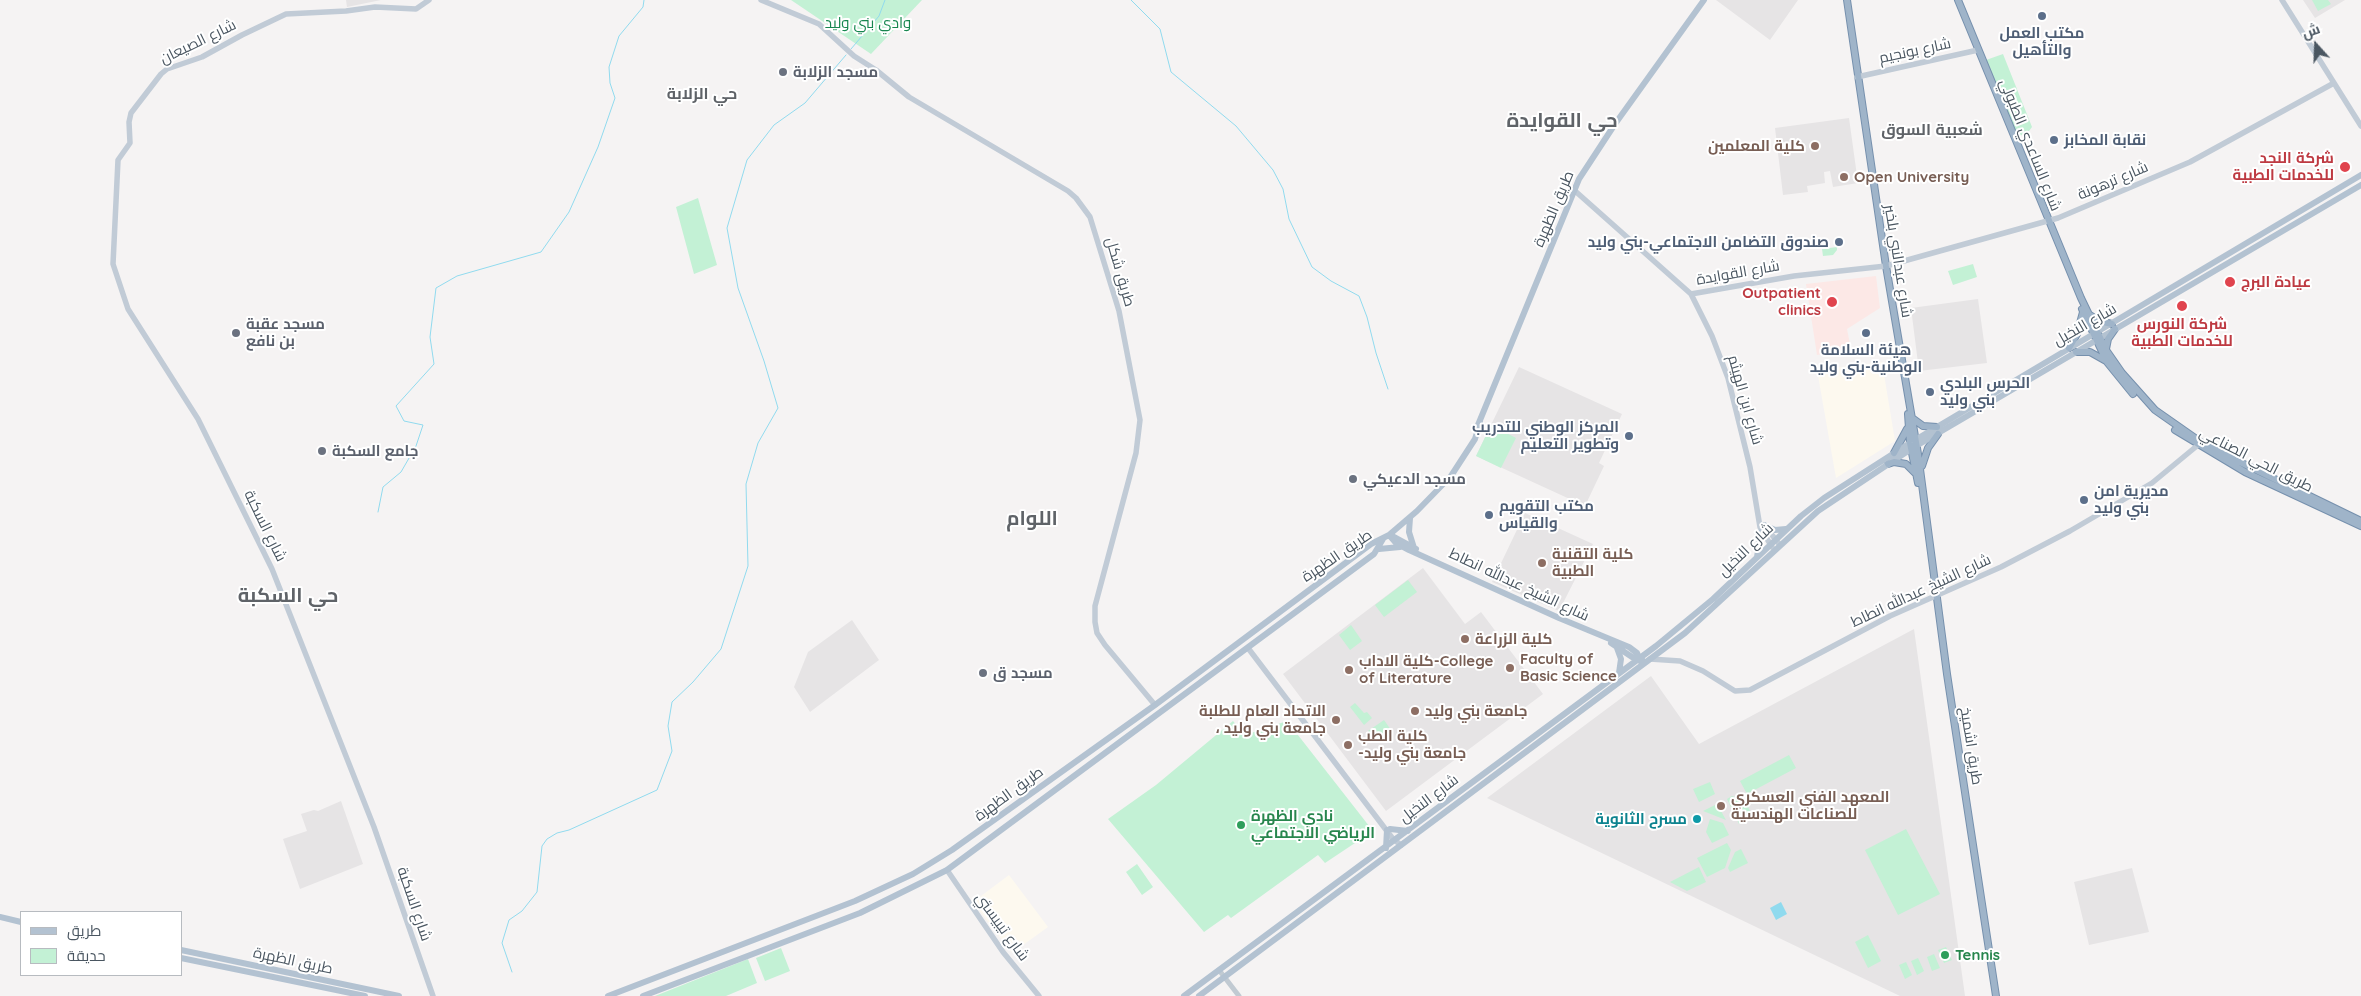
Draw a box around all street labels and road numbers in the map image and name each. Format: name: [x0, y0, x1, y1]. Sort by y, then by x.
street label: شارع الصيعان: [157, 16, 239, 68]
street label: شارع بونجيم: [1877, 35, 1953, 67]
street label: شارع الساعدي الطبولي: [1995, 76, 2065, 214]
street label: شارع ترهونة: [2075, 158, 2151, 204]
street label: طريق الظهرة: [1530, 168, 1578, 250]
street label: شارع عبدالنبي بلخير: [1880, 203, 1916, 319]
street label: طريق شكل: [1102, 235, 1138, 309]
street label: شارع القوايدة: [1695, 257, 1781, 289]
street label: شارع النخيل: [2050, 300, 2120, 350]
street label: شارع ابن الهيثم: [1724, 353, 1766, 447]
street label: طريق الحي الصناعي: [2196, 424, 2316, 496]
street label: شارع السكبة: [240, 487, 290, 565]
street label: شارع النخيل: [1715, 519, 1777, 581]
street label: طريق الظهرة: [1298, 526, 1376, 586]
street label: شارع الشيخ عبدالله انطاط: [1446, 545, 1592, 625]
street label: شارع الشيخ عبدالله انطاط: [1848, 551, 1994, 631]
street label: طريق اشميخ: [1956, 706, 1986, 786]
street label: طريق الظهرة: [971, 763, 1047, 825]
street label: شارع النخيل: [1396, 771, 1462, 827]
street label: شارع السكبة: [393, 865, 435, 943]
street label: شارع تيبيستي: [971, 889, 1033, 965]
street label: طريق الظهرة: [252, 944, 334, 978]

